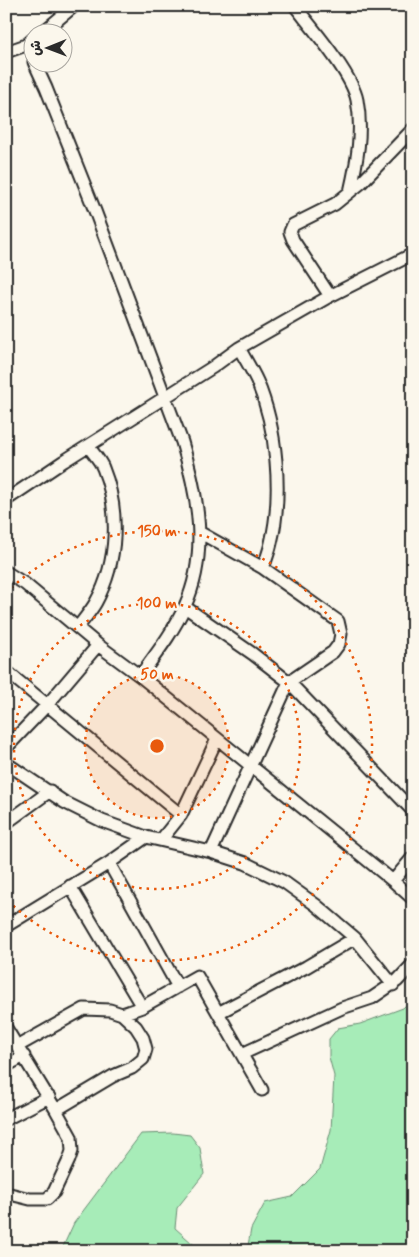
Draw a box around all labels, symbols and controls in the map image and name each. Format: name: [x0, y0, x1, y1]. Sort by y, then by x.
north arrow: [22, 22, 72, 72]
text: ش: [27, 40, 45, 56]
text: 150 m: [137, 522, 177, 542]
text: 100 m: [137, 594, 177, 614]
text: 50 m: [140, 665, 174, 685]
centre of rings: [148, 737, 166, 755]

